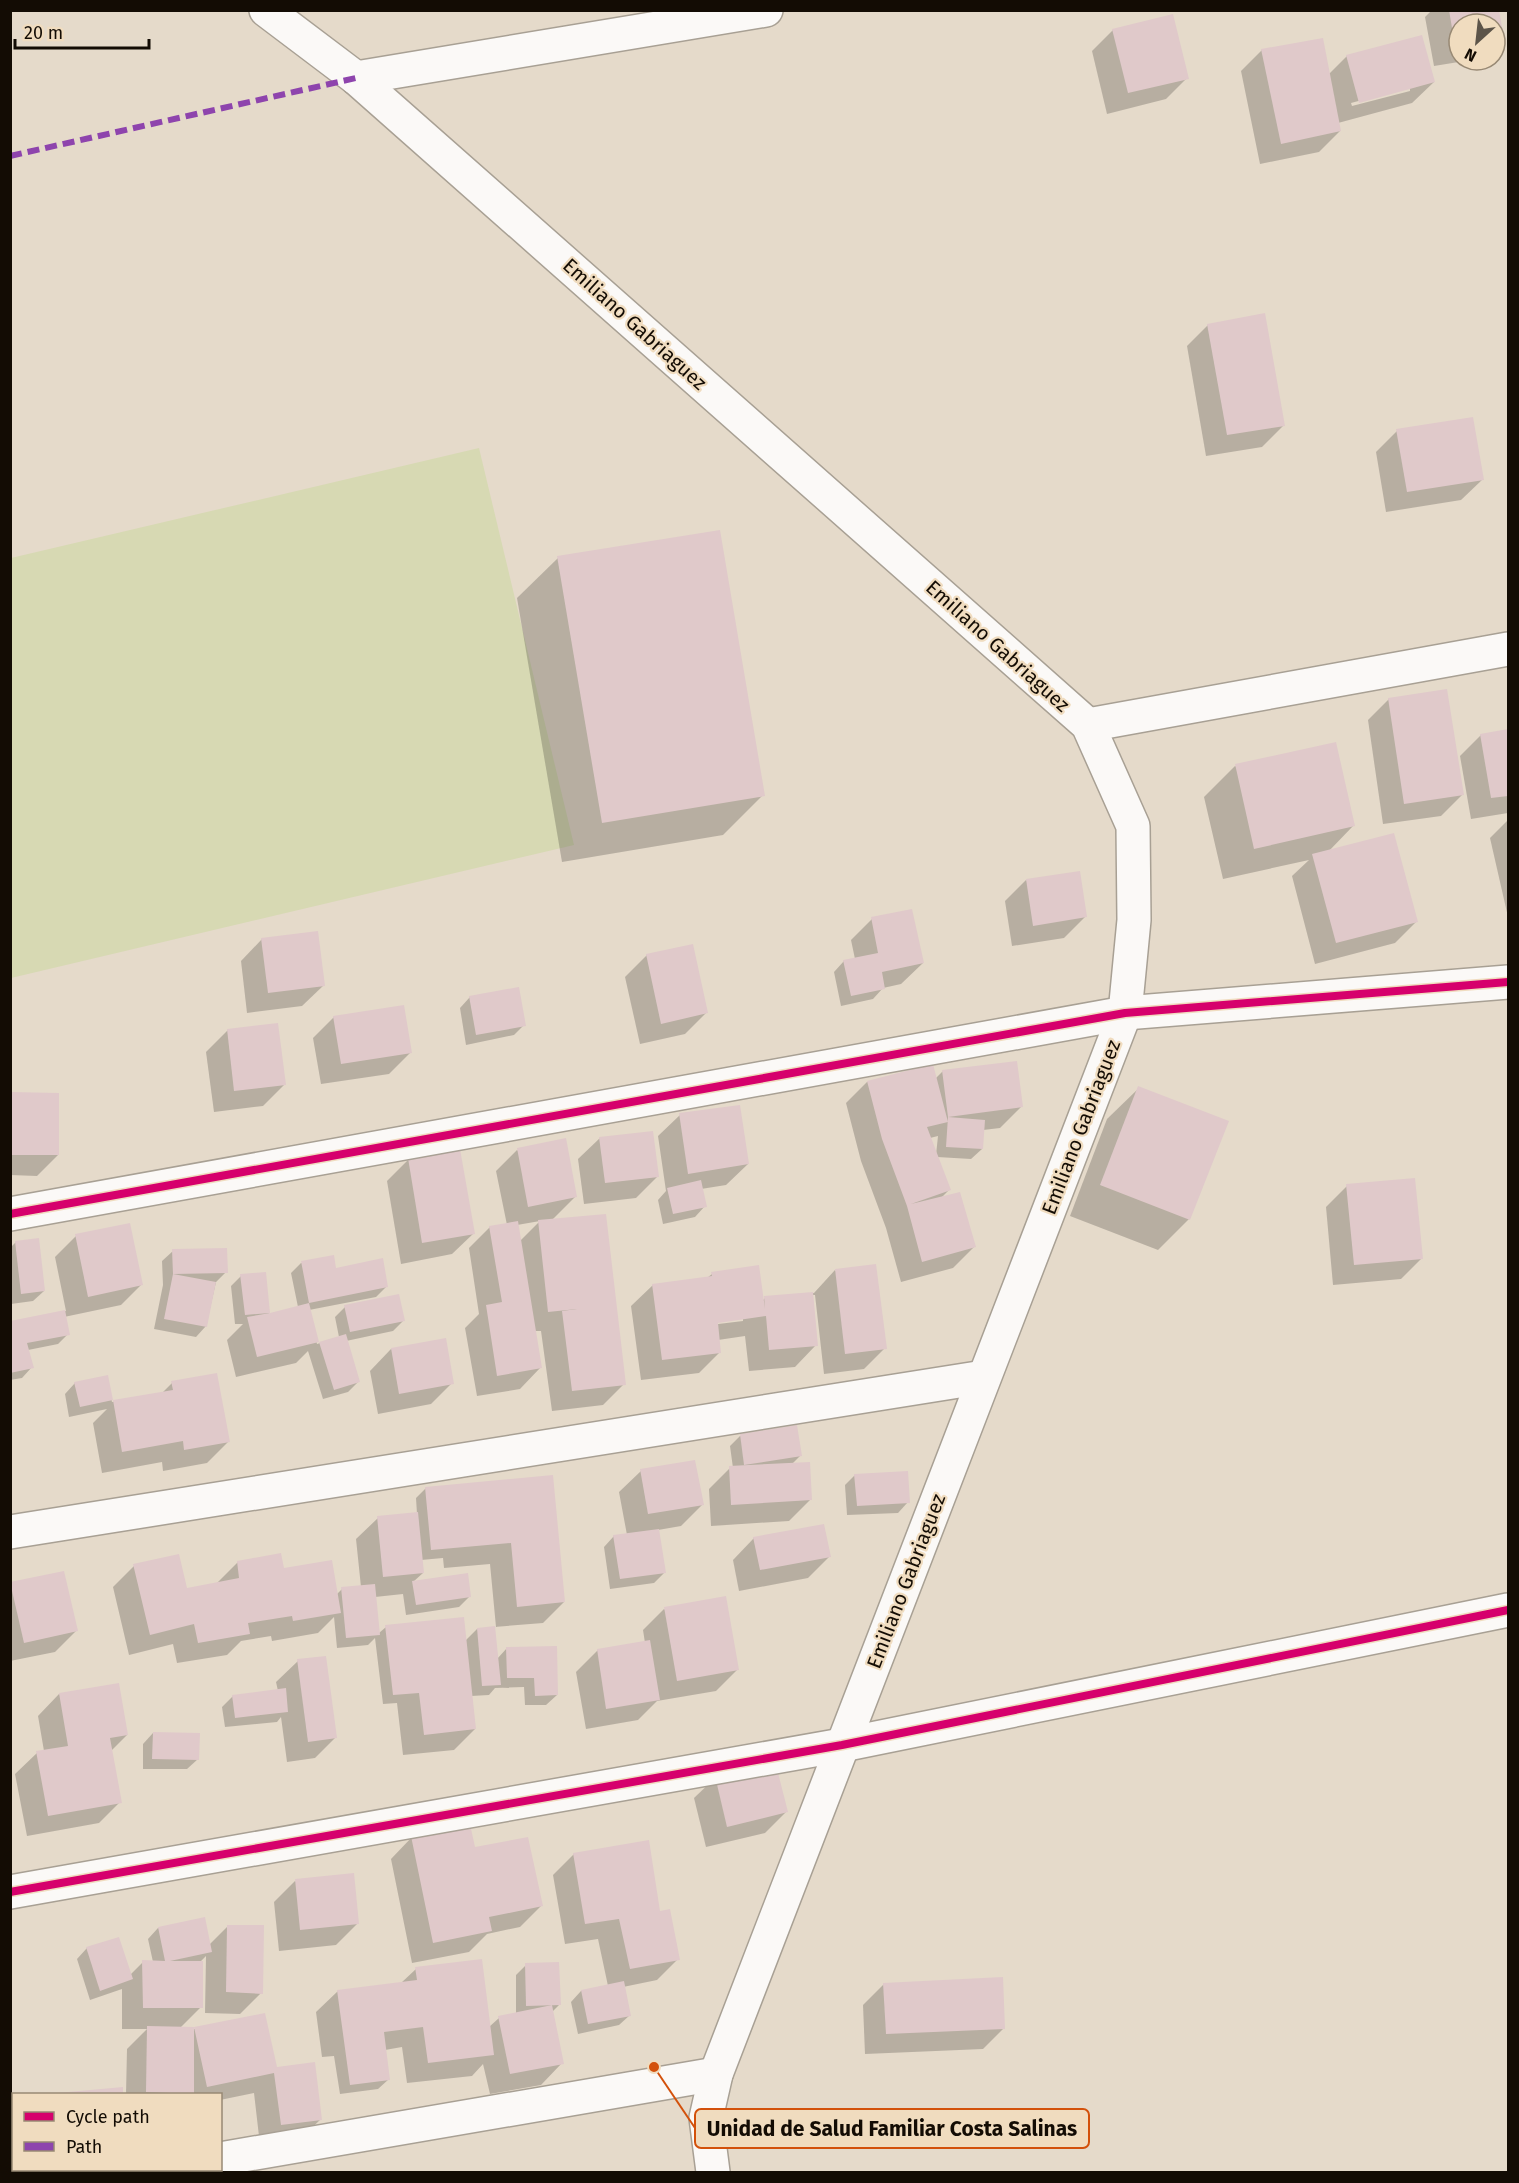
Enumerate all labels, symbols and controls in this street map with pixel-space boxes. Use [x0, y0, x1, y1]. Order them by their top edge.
scale bar [15, 12, 148, 50]
north arrow [1447, 12, 1507, 72]
text: 20 m [24, 22, 63, 44]
text: N [1461, 44, 1479, 66]
street label: Emiliano Gabriaguez [558, 253, 712, 395]
street label: Emiliano Gabriaguez [921, 575, 1075, 717]
street label: Emiliano Gabriaguez [1037, 1036, 1125, 1218]
street label: Emiliano Gabriaguez [862, 1490, 950, 1672]
legend [12, 2093, 222, 2171]
text: Cycle path [66, 2106, 150, 2128]
callout: Unidad de Salud Familiar Costa Salinas [695, 2109, 1089, 2148]
text: Unidad de Salud Familiar Costa Salinas [707, 2116, 1077, 2142]
text: Path [66, 2136, 102, 2158]

